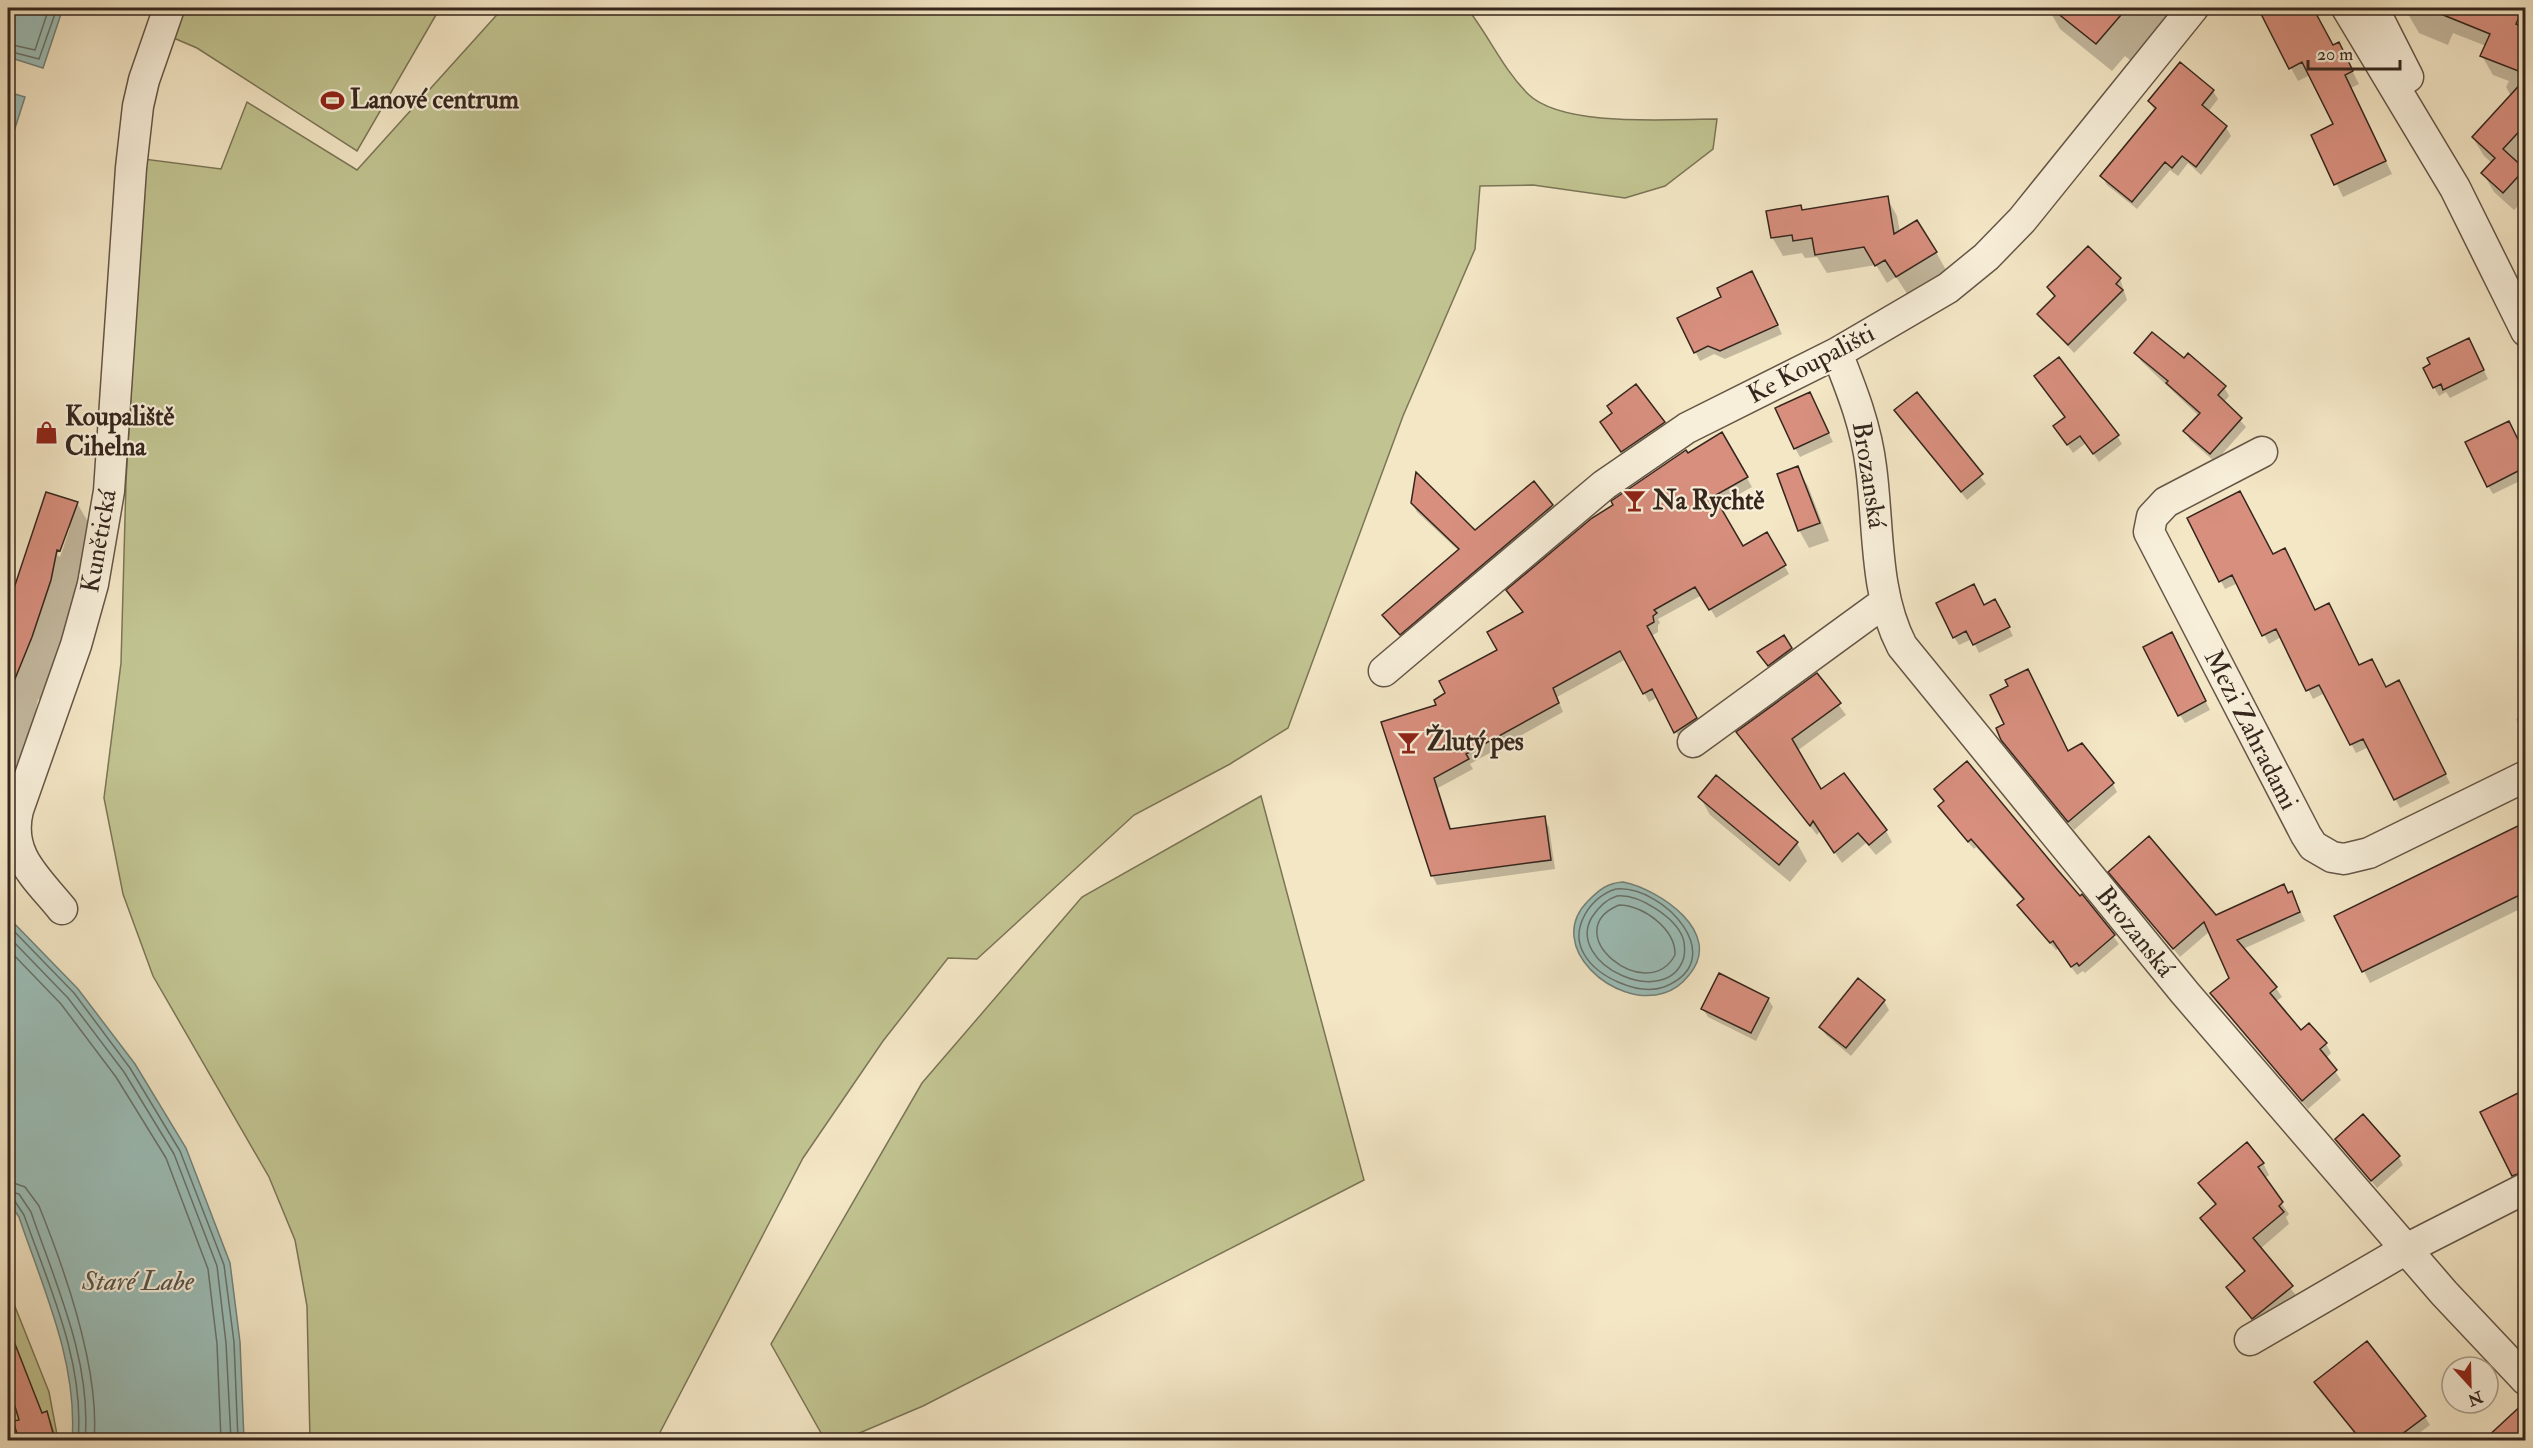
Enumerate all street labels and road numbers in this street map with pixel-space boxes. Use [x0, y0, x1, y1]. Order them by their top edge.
street label: Ke Koupališti [1742, 317, 1881, 412]
street label: Brozanská [1845, 419, 1893, 531]
street label: Kunětická [74, 487, 124, 595]
street label: Mezi Zahradami [2197, 645, 2305, 815]
street label: Brozanská [2089, 880, 2181, 984]

